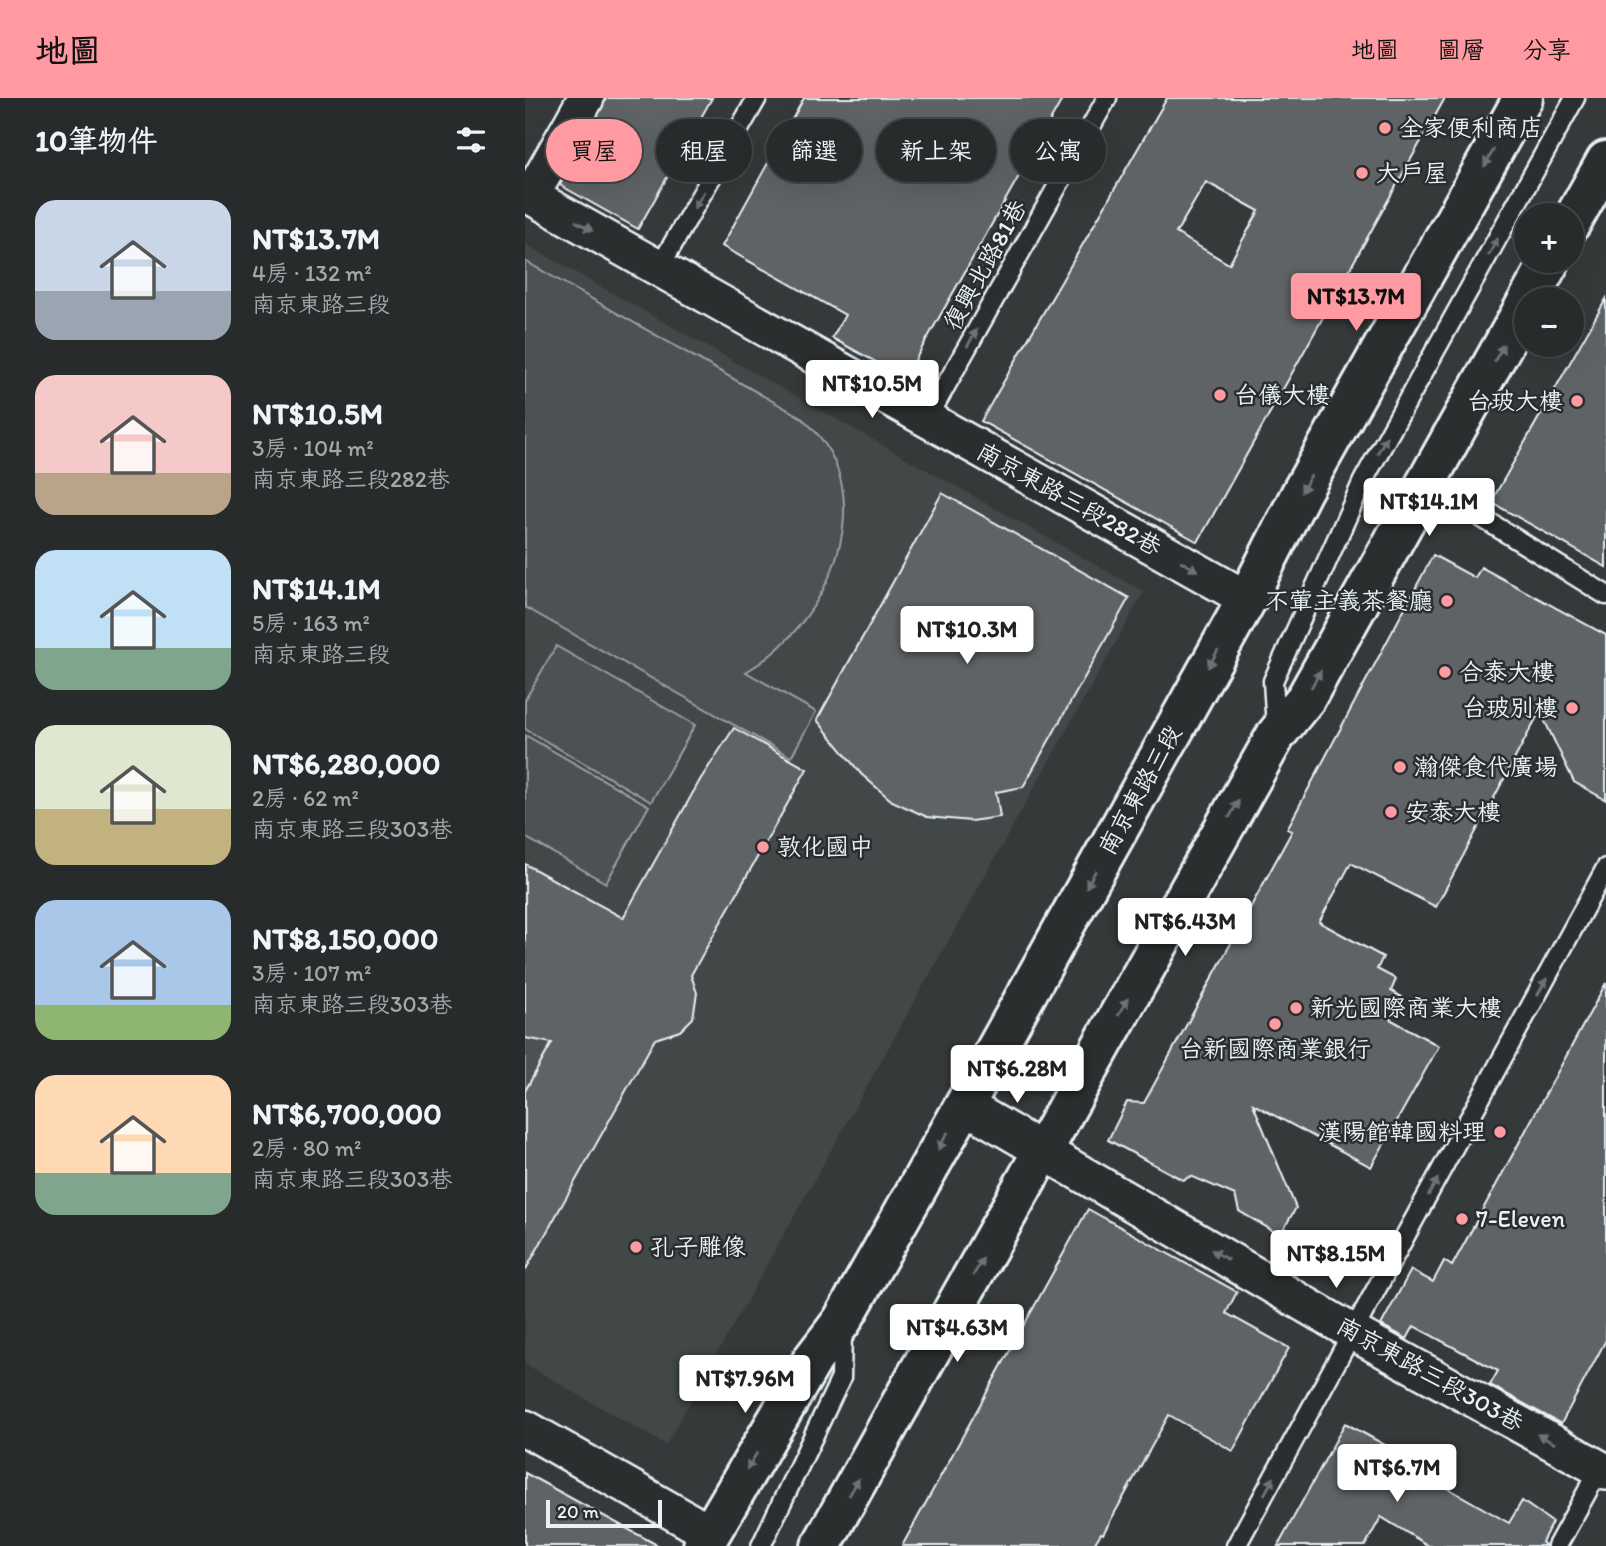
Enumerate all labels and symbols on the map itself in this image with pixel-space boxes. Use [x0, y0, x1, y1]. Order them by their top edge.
place label: 全家便利商店 [1399, 113, 1543, 142]
marker: 全家便利商店 [1377, 120, 1393, 136]
one-way arrow [1483, 148, 1495, 167]
place label: 大戸屋 [1376, 158, 1448, 187]
marker: 大戸屋 [1354, 165, 1370, 181]
one-way arrow [693, 190, 705, 209]
street label: 復興北路81巷 [937, 195, 1032, 335]
one-way arrow [575, 220, 594, 232]
one-way arrow [1487, 237, 1499, 256]
pin: NT$13.7M [1284, 274, 1428, 333]
one-way arrow [966, 329, 978, 348]
one-way arrow [1493, 343, 1505, 362]
pin: NT$10.5M [800, 360, 944, 420]
place label: 台儀大樓 [1234, 380, 1330, 409]
place label: 台玻大樓 [1467, 386, 1563, 415]
marker: 台儀大樓 [1212, 387, 1228, 403]
marker: 台玻大樓 [1569, 393, 1585, 409]
street label: 南京東路三段282巷 [972, 436, 1167, 561]
one-way arrow [1376, 436, 1388, 455]
one-way arrow [1300, 474, 1312, 494]
pin: NT$14.1M [1357, 478, 1501, 538]
one-way arrow [1179, 560, 1198, 572]
place label: 不葷主義茶餐廳 [1265, 586, 1433, 615]
marker: 不葷主義茶餐廳 [1439, 593, 1455, 609]
pin: NT$10.3M [895, 606, 1039, 666]
one-way arrow [1207, 649, 1219, 668]
place label: 合泰大樓 [1459, 657, 1555, 686]
marker: 合泰大樓 [1437, 664, 1453, 680]
one-way arrow [1310, 670, 1322, 689]
place label: 台玻別樓 [1462, 693, 1558, 722]
marker: 台玻別樓 [1564, 700, 1580, 716]
street label: 南京東路三段 [1092, 720, 1187, 860]
place label: 瀚傑食代廣場 [1414, 752, 1558, 781]
marker: 瀚傑食代廣場 [1392, 759, 1408, 775]
place label: 安泰大樓 [1405, 797, 1501, 826]
one-way arrow [1228, 799, 1240, 819]
marker: 安泰大樓 [1383, 804, 1399, 820]
place label: 敦化國中 [777, 832, 873, 861]
marker: 敦化國中 [755, 839, 771, 855]
one-way arrow [1085, 869, 1097, 889]
pin: NT$6.43M [1113, 898, 1257, 958]
one-way arrow [1535, 976, 1547, 996]
place label: 新光國際商業大樓 [1310, 993, 1502, 1022]
one-way arrow [1117, 998, 1129, 1017]
marker: 新光國際商業大樓 [1288, 1000, 1304, 1016]
marker: 台新國際商業銀行 [1267, 1016, 1283, 1032]
place label: 台新國際商業銀行 [1179, 1034, 1371, 1063]
pin: NT$6.28M [945, 1046, 1089, 1105]
place label: 漢陽館韓國料理 [1318, 1117, 1486, 1146]
marker: 漢陽館韓國料理 [1492, 1124, 1508, 1140]
one-way arrow [937, 1132, 949, 1151]
one-way arrow [1427, 1177, 1439, 1196]
place label: 7-Eleven [1476, 1204, 1566, 1233]
marker: 7-Eleven [1454, 1211, 1470, 1227]
pin: NT$8.15M [1264, 1230, 1408, 1290]
place label: 孔子雕像 [650, 1232, 746, 1261]
marker: 孔子雕像 [628, 1239, 644, 1255]
one-way arrow [1210, 1249, 1230, 1261]
one-way arrow [972, 1257, 984, 1277]
pin: NT$4.63M [885, 1304, 1029, 1364]
street label: 南京東路三段303巷 [1332, 1310, 1529, 1437]
pin: NT$7.96M [673, 1356, 817, 1415]
one-way arrow [1537, 1433, 1556, 1445]
pin: NT$6.7M [1332, 1444, 1462, 1504]
one-way arrow [746, 1451, 759, 1470]
one-way arrow [848, 1477, 860, 1496]
one-way arrow [1263, 1477, 1275, 1496]
scale bar [546, 1497, 661, 1529]

